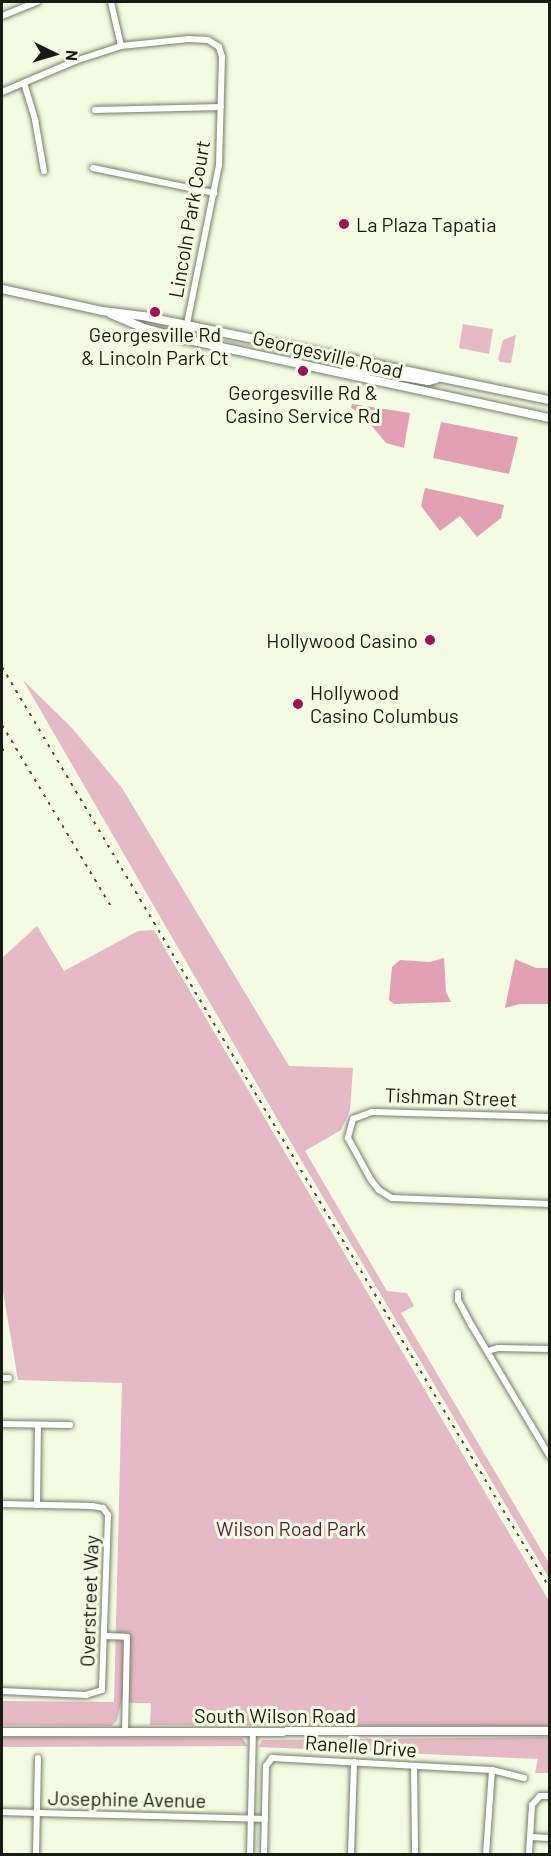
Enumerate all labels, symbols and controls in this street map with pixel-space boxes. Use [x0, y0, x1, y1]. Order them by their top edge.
north arrow [24, 24, 84, 84]
text: N [63, 49, 82, 62]
street label: Lincoln Park Court [163, 138, 215, 300]
place label: La Plaza Tapatia [356, 212, 496, 236]
marker: La Plaza Tapatia [337, 217, 351, 231]
marker: Georgesville Rd & Lincoln Park Ct [148, 305, 162, 319]
place label: Georgesville Rd & Lincoln Park Ct [81, 322, 229, 369]
street label: Georgesville Road [250, 325, 406, 383]
marker: Georgesville Rd & Casino Service Rd [296, 364, 310, 378]
place label: Georgesville Rd & Casino Service Rd [225, 380, 381, 427]
place label: Hollywood Casino [266, 628, 418, 652]
marker: Hollywood Casino [423, 633, 437, 647]
place label: Hollywood Casino Columbus [310, 680, 459, 727]
marker: Hollywood Casino Columbus [291, 697, 305, 711]
street label: Tishman Street [384, 1083, 518, 1111]
park label: Wilson Road Park [216, 1516, 366, 1540]
street label: Overstreet Way [75, 1535, 103, 1667]
street label: South Wilson Road [194, 1703, 356, 1727]
street label: Ranelle Drive [304, 1730, 418, 1762]
street label: Josephine Avenue [48, 1786, 206, 1812]

